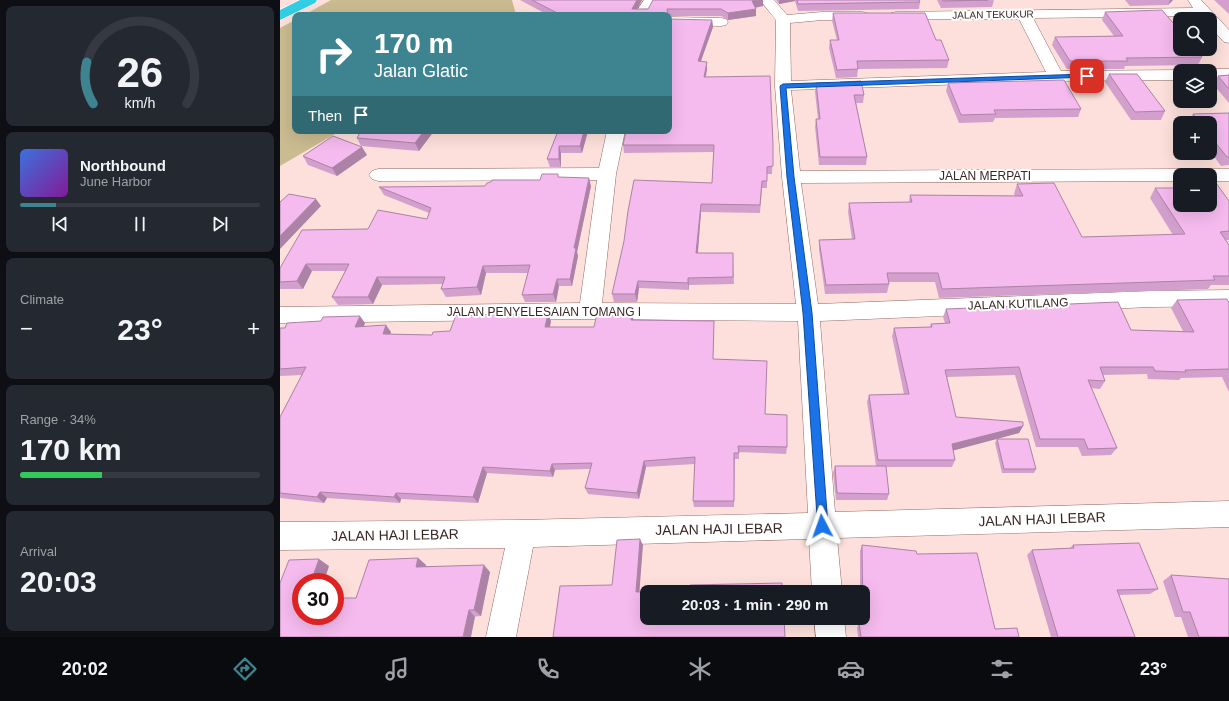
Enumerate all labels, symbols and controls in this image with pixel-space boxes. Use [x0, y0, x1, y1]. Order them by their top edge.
street label: JALAN TEKUKUR [952, 8, 1034, 21]
map controls [1173, 12, 1217, 212]
button: search [1173, 12, 1217, 56]
icon: right [308, 28, 360, 80]
text: 170 m [374, 28, 453, 59]
text: 26 [117, 49, 163, 96]
pin [1070, 59, 1104, 93]
text: Jalan Glatic [374, 61, 468, 81]
button: layers [1173, 64, 1217, 108]
icon: arrive [1076, 65, 1098, 87]
text: km/h [125, 95, 156, 111]
icon: arrive [350, 104, 372, 126]
text: Then [308, 107, 342, 124]
button: + [1173, 116, 1217, 160]
text: Northbound [80, 157, 166, 174]
button: − [1173, 168, 1217, 212]
street label: JALAN MERPATI [939, 169, 1031, 183]
text: June Harbor [80, 174, 152, 189]
icon: previous [49, 213, 71, 235]
icon: pause [129, 213, 151, 235]
icon: next [209, 213, 231, 235]
text: Climate [20, 292, 64, 307]
street label: JALAN KUTILANG [967, 295, 1069, 313]
street label: JALAN PENYELESAIAN TOMANG I [447, 305, 641, 319]
text: 23° [117, 313, 163, 346]
text: − [20, 316, 33, 341]
text: + [247, 316, 260, 341]
text: Range · 34% [20, 412, 96, 427]
text: 170 km [20, 433, 122, 466]
position arrow [801, 505, 843, 547]
street label: JALAN HAJI LEBAR [978, 509, 1106, 529]
street label: JALAN HAJI LEBAR [655, 520, 783, 538]
street label: JALAN HAJI LEBAR [331, 526, 459, 544]
text: Arrival [20, 544, 57, 559]
text: 20:03 [20, 565, 97, 598]
speed limit sign: 30 [292, 573, 344, 625]
text: 20:03 · 1 min · 290 m [682, 596, 828, 613]
icon: directions [231, 655, 259, 683]
icon: music [383, 655, 411, 683]
icon: phone [534, 655, 562, 683]
icon: climate [686, 655, 714, 683]
icon: car [837, 655, 865, 683]
icon: filters [988, 655, 1016, 683]
text: 20:02 [62, 659, 108, 679]
text: 23° [1140, 659, 1167, 679]

